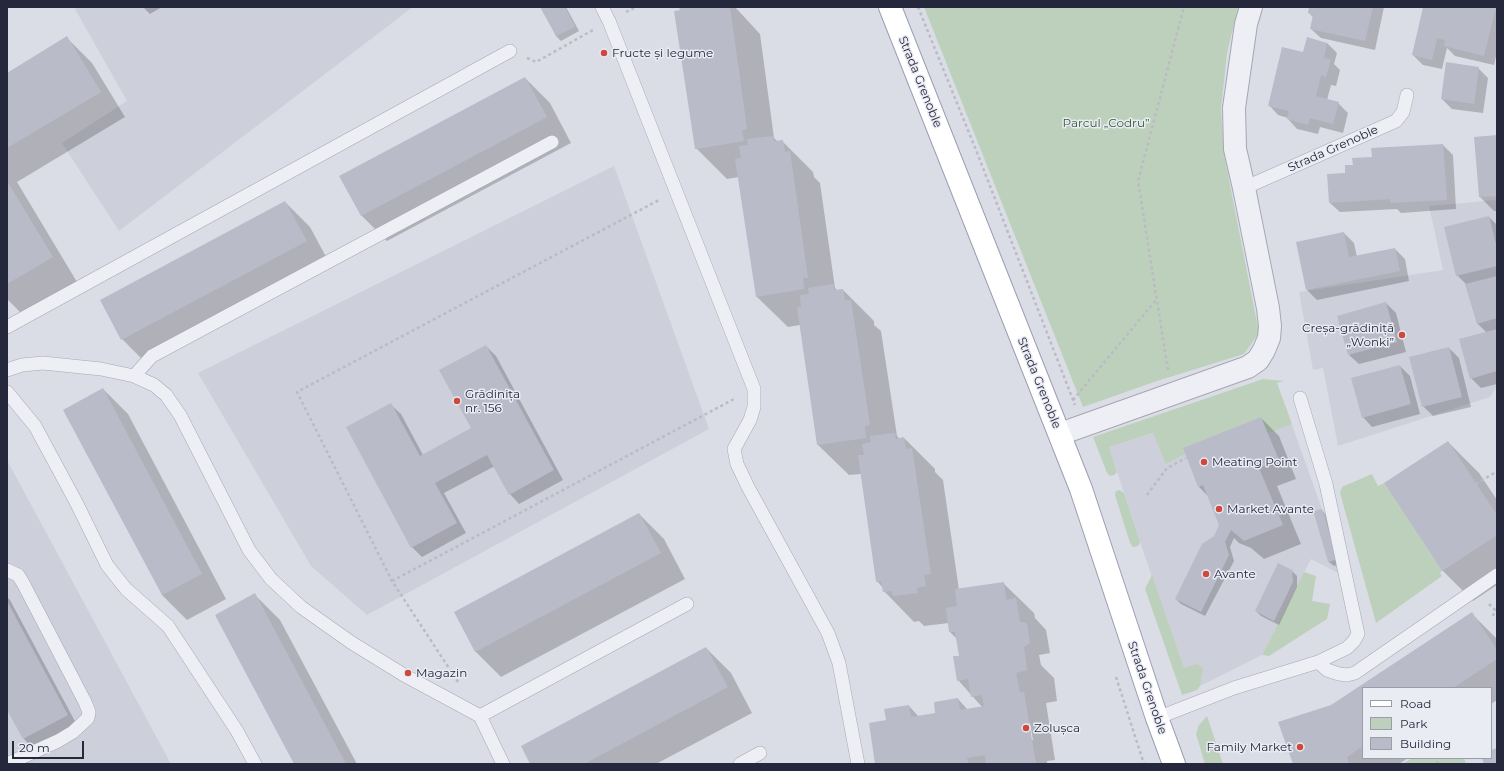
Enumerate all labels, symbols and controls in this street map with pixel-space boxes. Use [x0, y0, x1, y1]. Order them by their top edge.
street label: Strada Grenoble [895, 34, 945, 130]
place label: Fructe și legume [612, 46, 713, 60]
marker: Fructe și legume [599, 48, 609, 58]
park label: Parcul „Codru” [1062, 116, 1150, 130]
street label: Strada Grenoble [1286, 123, 1380, 175]
place label: Creșa-grădiniță „Wonki” [1302, 321, 1394, 349]
marker: Creșa-grădiniță „Wonki” [1397, 330, 1407, 340]
street label: Strada Grenoble [1014, 335, 1064, 431]
place label: Grădinița nr. 156 [465, 387, 520, 415]
marker: Grădinița nr. 156 [452, 396, 462, 406]
place label: Meating Point [1212, 455, 1297, 469]
marker: Meating Point [1199, 457, 1209, 467]
place label: Market Avante [1227, 502, 1314, 516]
marker: Market Avante [1214, 504, 1224, 514]
place label: Avante [1214, 567, 1256, 581]
marker: Avante [1201, 569, 1211, 579]
street label: Strada Grenoble [1124, 640, 1170, 736]
place label: Magazin [416, 666, 467, 680]
marker: Magazin [403, 668, 413, 678]
legend [1362, 687, 1492, 759]
text: Road [1400, 696, 1431, 711]
text: Park [1400, 716, 1427, 731]
place label: Zolușca [1034, 721, 1080, 735]
marker: Zolușca [1021, 723, 1031, 733]
scale bar [14, 733, 86, 759]
text: Building [1400, 736, 1451, 751]
text: 20 m [19, 740, 50, 755]
place label: Family Market [1206, 740, 1292, 754]
marker: Family Market [1295, 742, 1305, 752]

